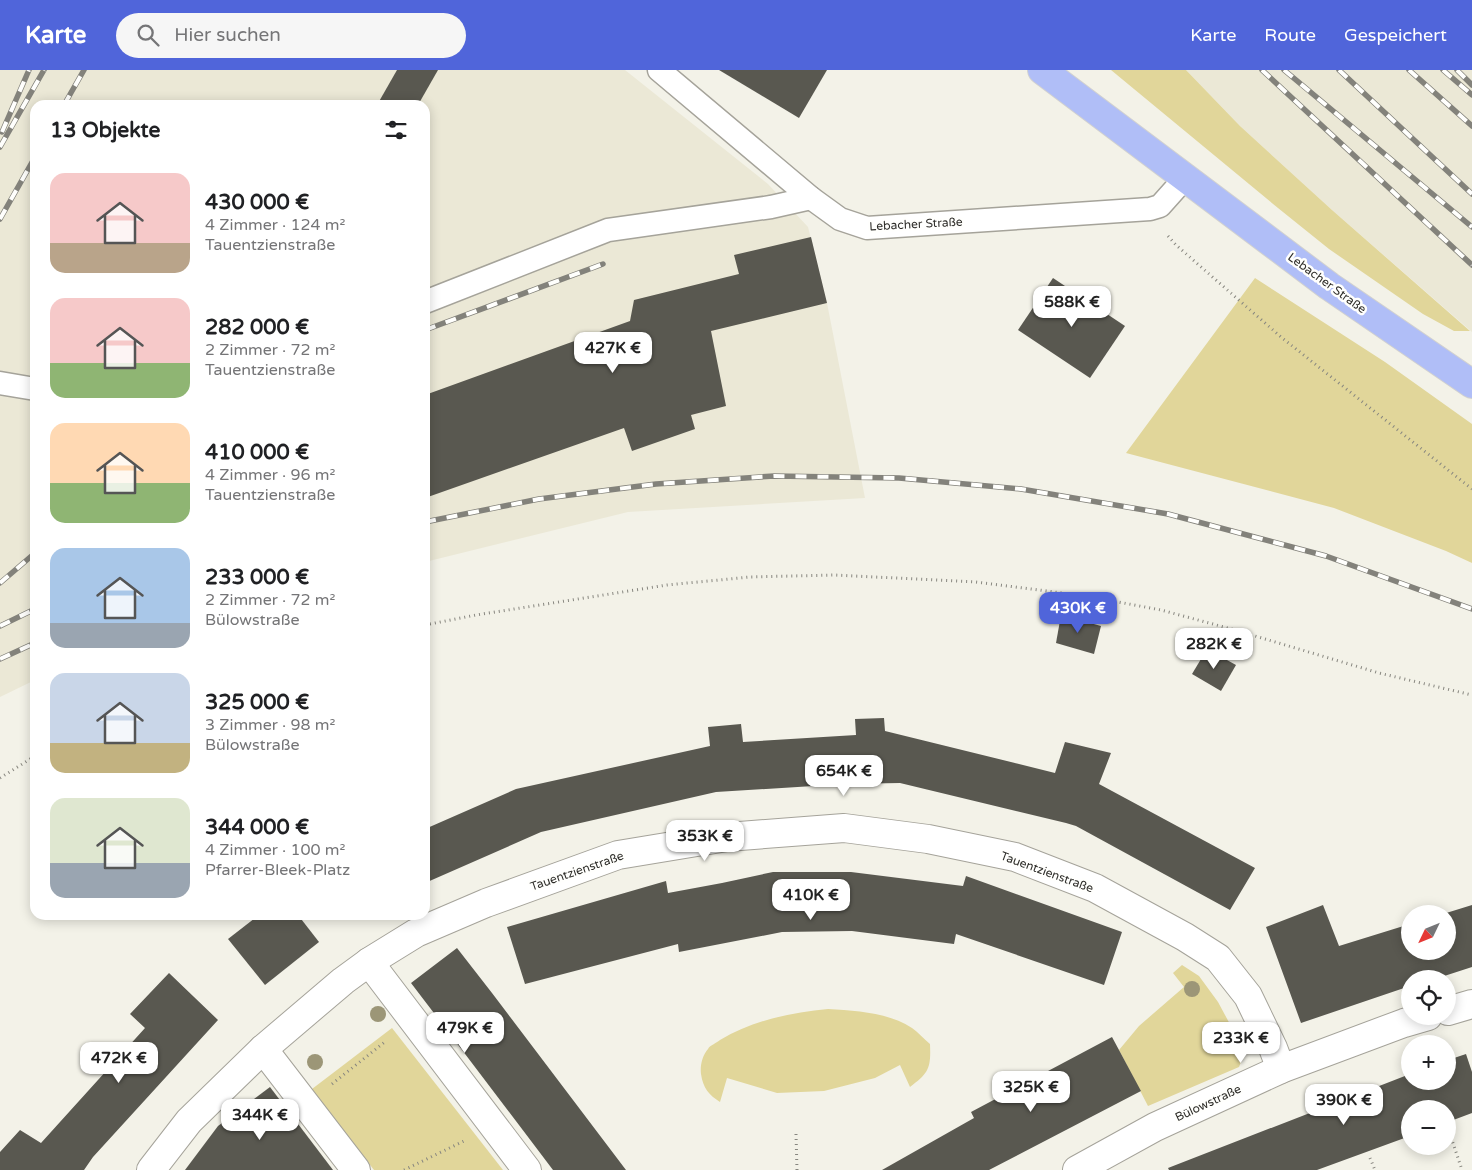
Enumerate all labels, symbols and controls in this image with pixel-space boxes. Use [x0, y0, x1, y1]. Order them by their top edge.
search box [116, 13, 466, 58]
text: Karte [25, 21, 86, 50]
icon: search [134, 21, 162, 49]
text: Hier suchen [174, 24, 281, 46]
text: Karte [1190, 24, 1236, 46]
text: Route [1264, 24, 1316, 46]
text: Gespeichert [1344, 24, 1447, 46]
icon: filters [382, 116, 410, 144]
text: 13 Objekte [50, 118, 160, 143]
text: 430 000 € [205, 190, 309, 215]
icon: home [90, 193, 150, 253]
text: 4 Zimmer · 124 m² [205, 215, 345, 235]
street label: Lebacher Straße [869, 215, 963, 233]
text: Tauentzienstraße [205, 235, 335, 255]
street label: Lebacher Straße [1285, 250, 1369, 316]
pin: 588K € [1031, 286, 1113, 328]
text: 588K € [1044, 292, 1100, 312]
text: 282 000 € [205, 315, 309, 340]
icon: home [90, 318, 150, 378]
pin: 427K € [572, 332, 654, 374]
text: 427K € [585, 338, 641, 358]
text: 2 Zimmer · 72 m² [205, 340, 335, 360]
text: Tauentzienstraße [205, 360, 335, 380]
text: 410 000 € [205, 440, 309, 465]
icon: home [90, 443, 150, 503]
text: 4 Zimmer · 96 m² [205, 465, 335, 485]
text: Tauentzienstraße [205, 485, 335, 505]
text: 233 000 € [205, 565, 309, 590]
icon: home [90, 568, 150, 628]
text: 2 Zimmer · 72 m² [205, 590, 335, 610]
pin: 430K € [1037, 592, 1119, 634]
text: 430K € [1050, 598, 1106, 618]
text: Bülowstraße [205, 610, 300, 630]
pin: 282K € [1173, 628, 1255, 670]
text: 282K € [1186, 634, 1242, 654]
text: 325 000 € [205, 690, 309, 715]
icon: home [90, 693, 150, 753]
text: 3 Zimmer · 98 m² [205, 715, 335, 735]
text: Bülowstraße [205, 735, 300, 755]
pin: 654K € [803, 754, 885, 797]
text: 654K € [816, 761, 872, 781]
text: 344 000 € [205, 815, 309, 840]
icon: home [90, 818, 150, 878]
pin: 353K € [664, 820, 746, 862]
text: 353K € [677, 826, 733, 846]
text: 4 Zimmer · 100 m² [205, 840, 345, 860]
street label: Tauentzienstraße [529, 848, 626, 894]
street label: Tauentzienstraße [999, 849, 1095, 895]
text: Pfarrer-Bleek-Platz [205, 860, 350, 880]
pin: 410K € [770, 878, 852, 921]
text: 410K € [783, 885, 839, 905]
north arrow [1401, 905, 1456, 960]
map controls [1401, 905, 1456, 1155]
button: locate [1401, 970, 1456, 1025]
pin: 479K € [424, 1012, 506, 1054]
text: 479K € [437, 1018, 493, 1038]
pin: 233K € [1200, 1022, 1282, 1064]
text: 233K € [1213, 1028, 1269, 1048]
button: + [1401, 1035, 1456, 1090]
pin: 472K € [78, 1042, 160, 1084]
text: 472K € [91, 1048, 147, 1068]
pin: 325K € [990, 1070, 1072, 1113]
text: 325K € [1003, 1077, 1059, 1097]
street label: Bülowstraße [1173, 1082, 1243, 1124]
pin: 390K € [1303, 1084, 1385, 1126]
text: 390K € [1316, 1090, 1372, 1110]
pin: 344K € [219, 1098, 301, 1141]
button: − [1401, 1100, 1456, 1155]
text: 344K € [232, 1105, 288, 1125]

